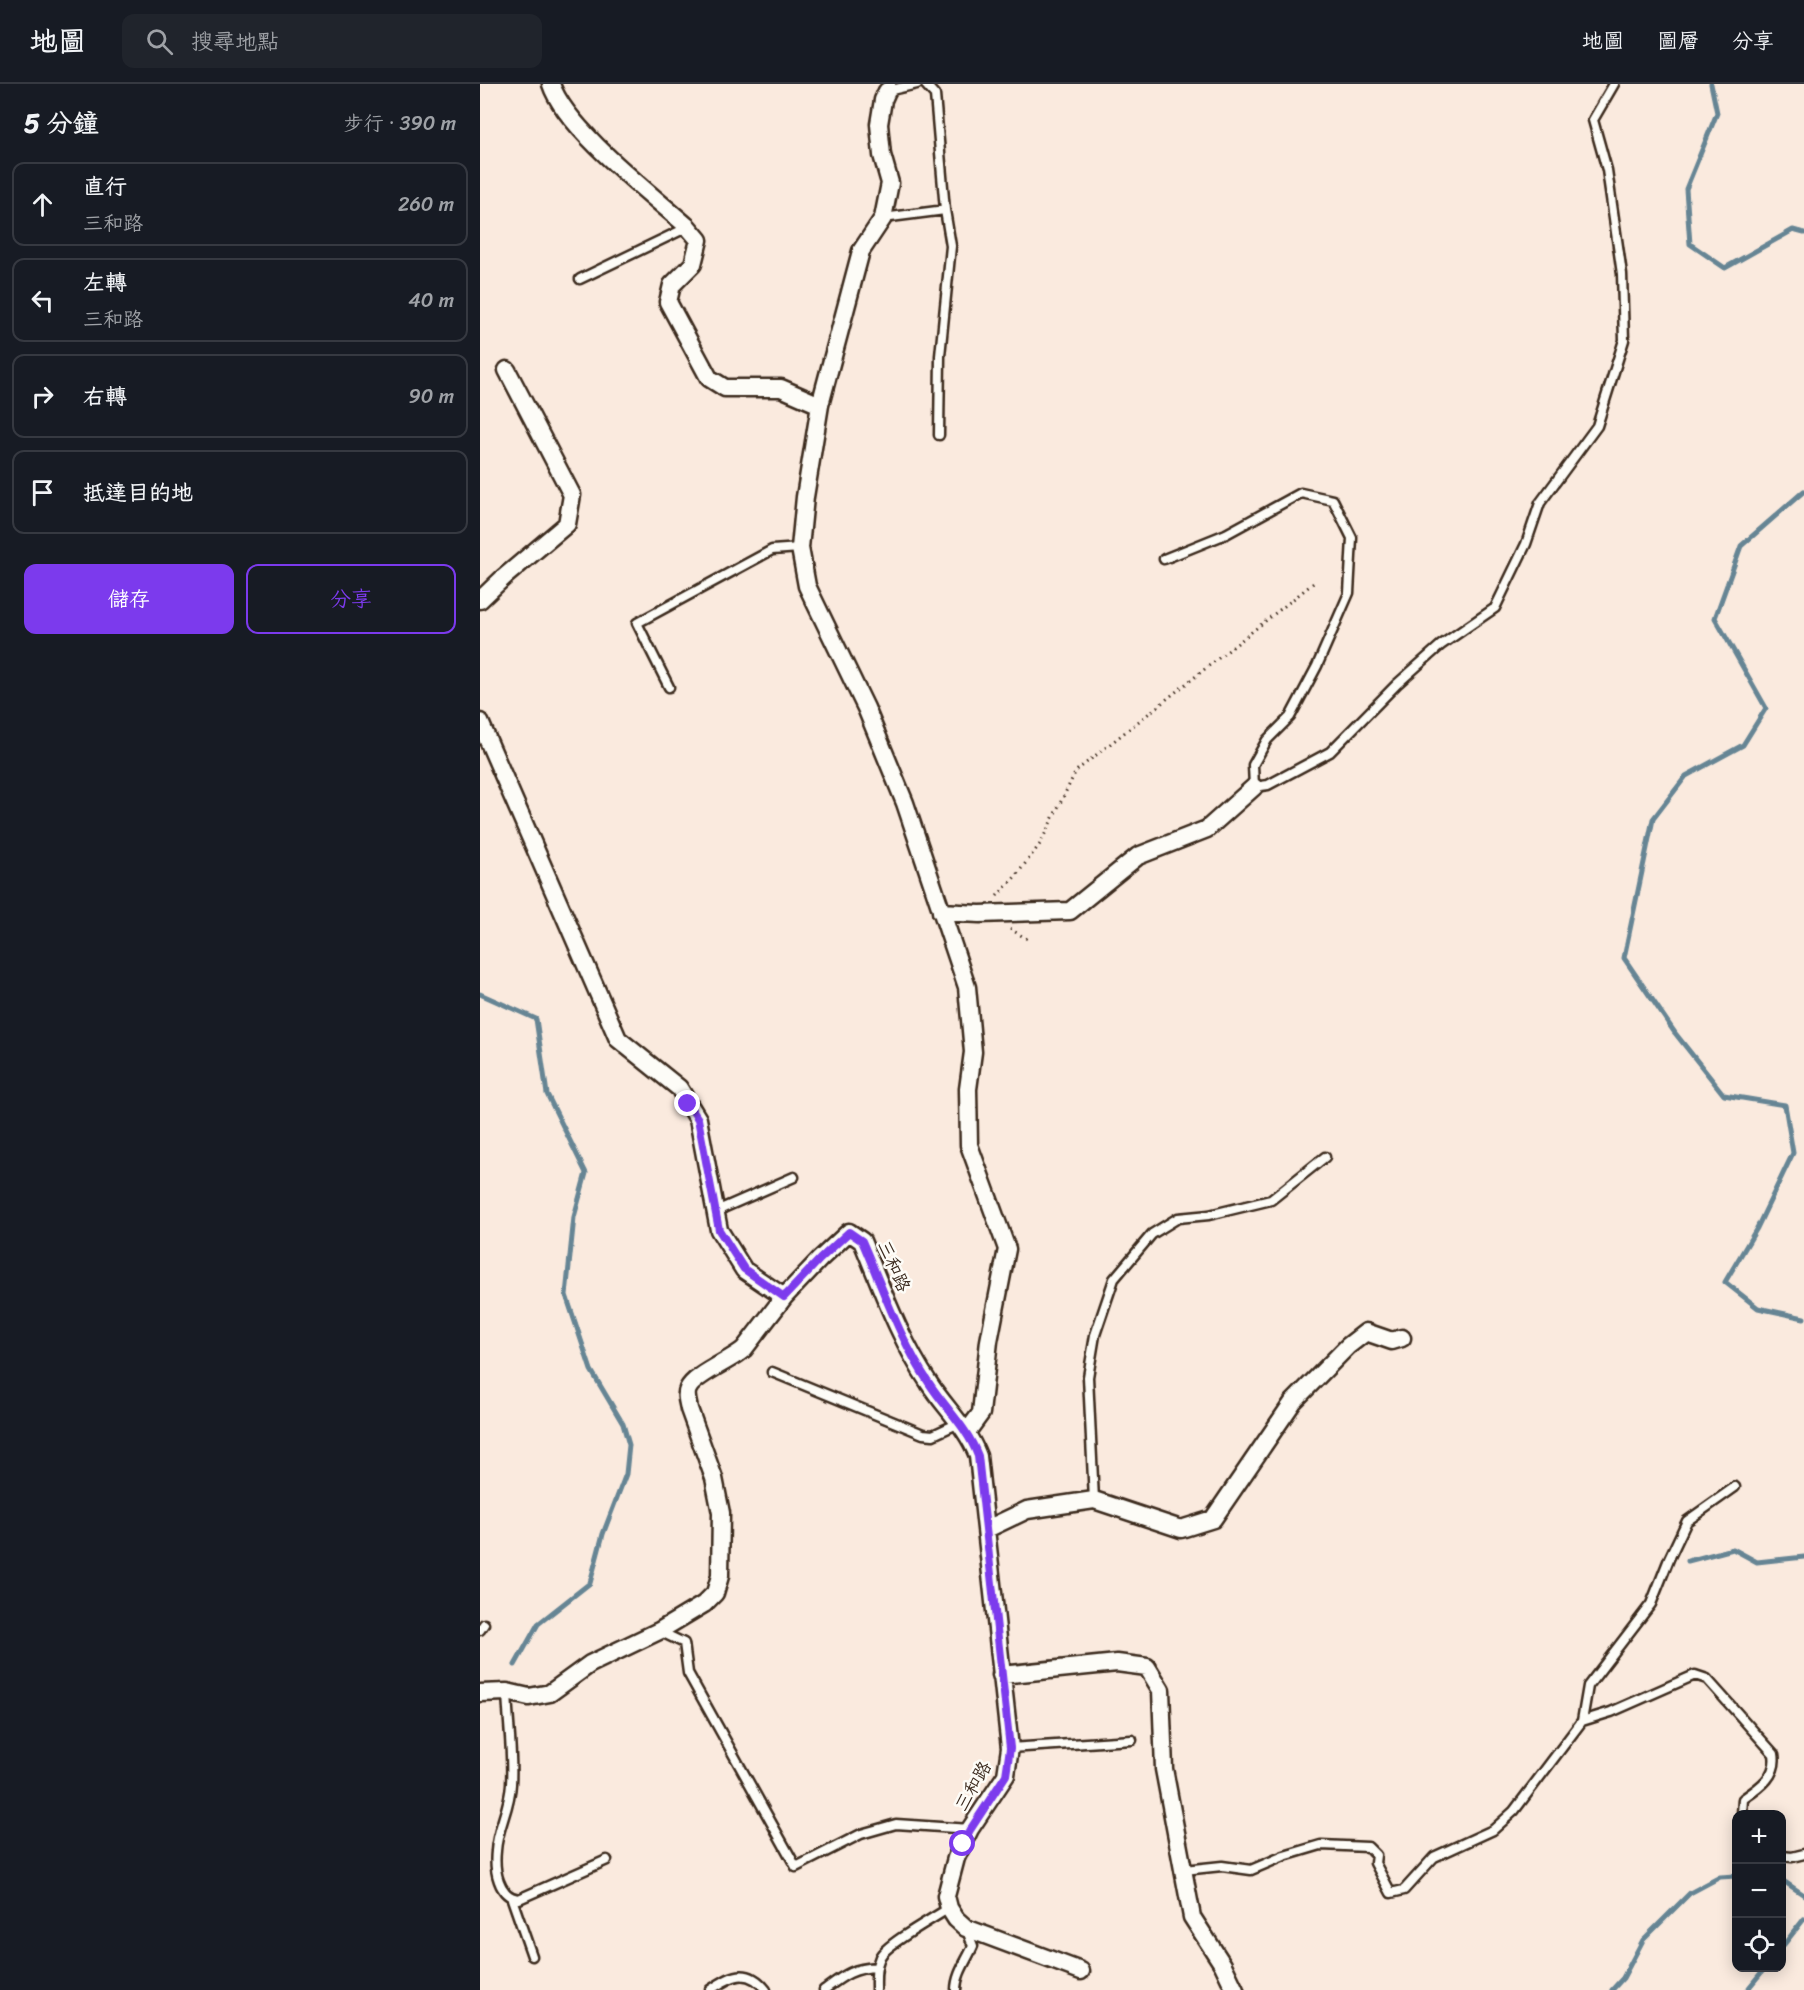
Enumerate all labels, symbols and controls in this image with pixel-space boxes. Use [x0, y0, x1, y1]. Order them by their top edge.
search box [122, 14, 542, 68]
text: 地圖 [30, 17, 86, 66]
text: 搜尋地點 [191, 22, 279, 61]
text: 地圖 [1582, 22, 1624, 60]
text: 圖層 [1657, 22, 1699, 60]
text: 分享 [1732, 22, 1774, 60]
icon: search [143, 25, 176, 58]
text: 5 分鐘 [24, 100, 99, 146]
text: 步行 · 390 m [344, 106, 456, 141]
text: 直行 [83, 167, 127, 206]
text: 260 m [398, 187, 454, 222]
icon: ahead [26, 188, 59, 221]
text: 三和路 [83, 206, 143, 241]
text: 左轉 [83, 263, 127, 302]
text: 40 m [408, 283, 454, 318]
icon: left [26, 284, 59, 317]
text: 三和路 [83, 302, 143, 337]
text: 右轉 [83, 377, 127, 416]
text: 90 m [409, 379, 454, 414]
icon: right [26, 380, 59, 413]
text: 抵達目的地 [83, 473, 193, 512]
icon: arrive [26, 476, 59, 509]
button: 儲存 [24, 564, 234, 634]
button: 分享 [246, 564, 456, 634]
route end [674, 1090, 700, 1116]
street label: 三和路 [868, 1235, 920, 1297]
street label: 三和路 [946, 1755, 1000, 1817]
map controls [1732, 1810, 1786, 1972]
button: + [1732, 1810, 1786, 1864]
route start [949, 1830, 975, 1856]
button: − [1732, 1864, 1786, 1918]
button: locate [1732, 1918, 1786, 1972]

